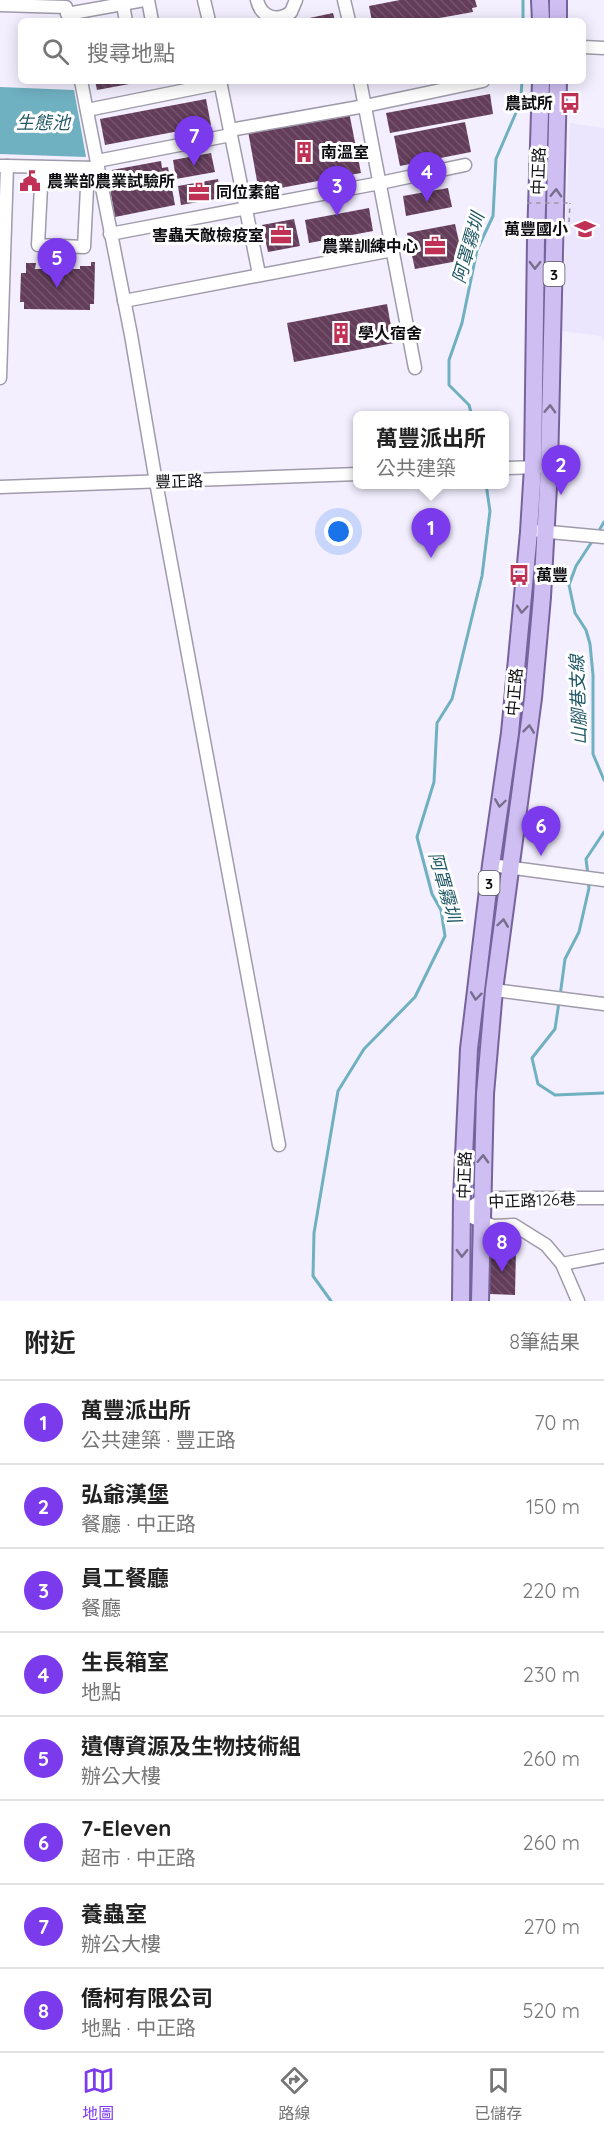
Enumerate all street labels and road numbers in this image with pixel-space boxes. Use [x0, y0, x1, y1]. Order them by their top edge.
street label: 中正路 [527, 147, 549, 195]
road number: 3 [544, 262, 564, 286]
street label: 豐正路 [155, 470, 203, 492]
street label: 中正路 [502, 667, 526, 717]
road number: 3 [478, 871, 500, 895]
street label: 中正路 [453, 1151, 475, 1199]
street label: 中正路126巷 [488, 1188, 576, 1212]

